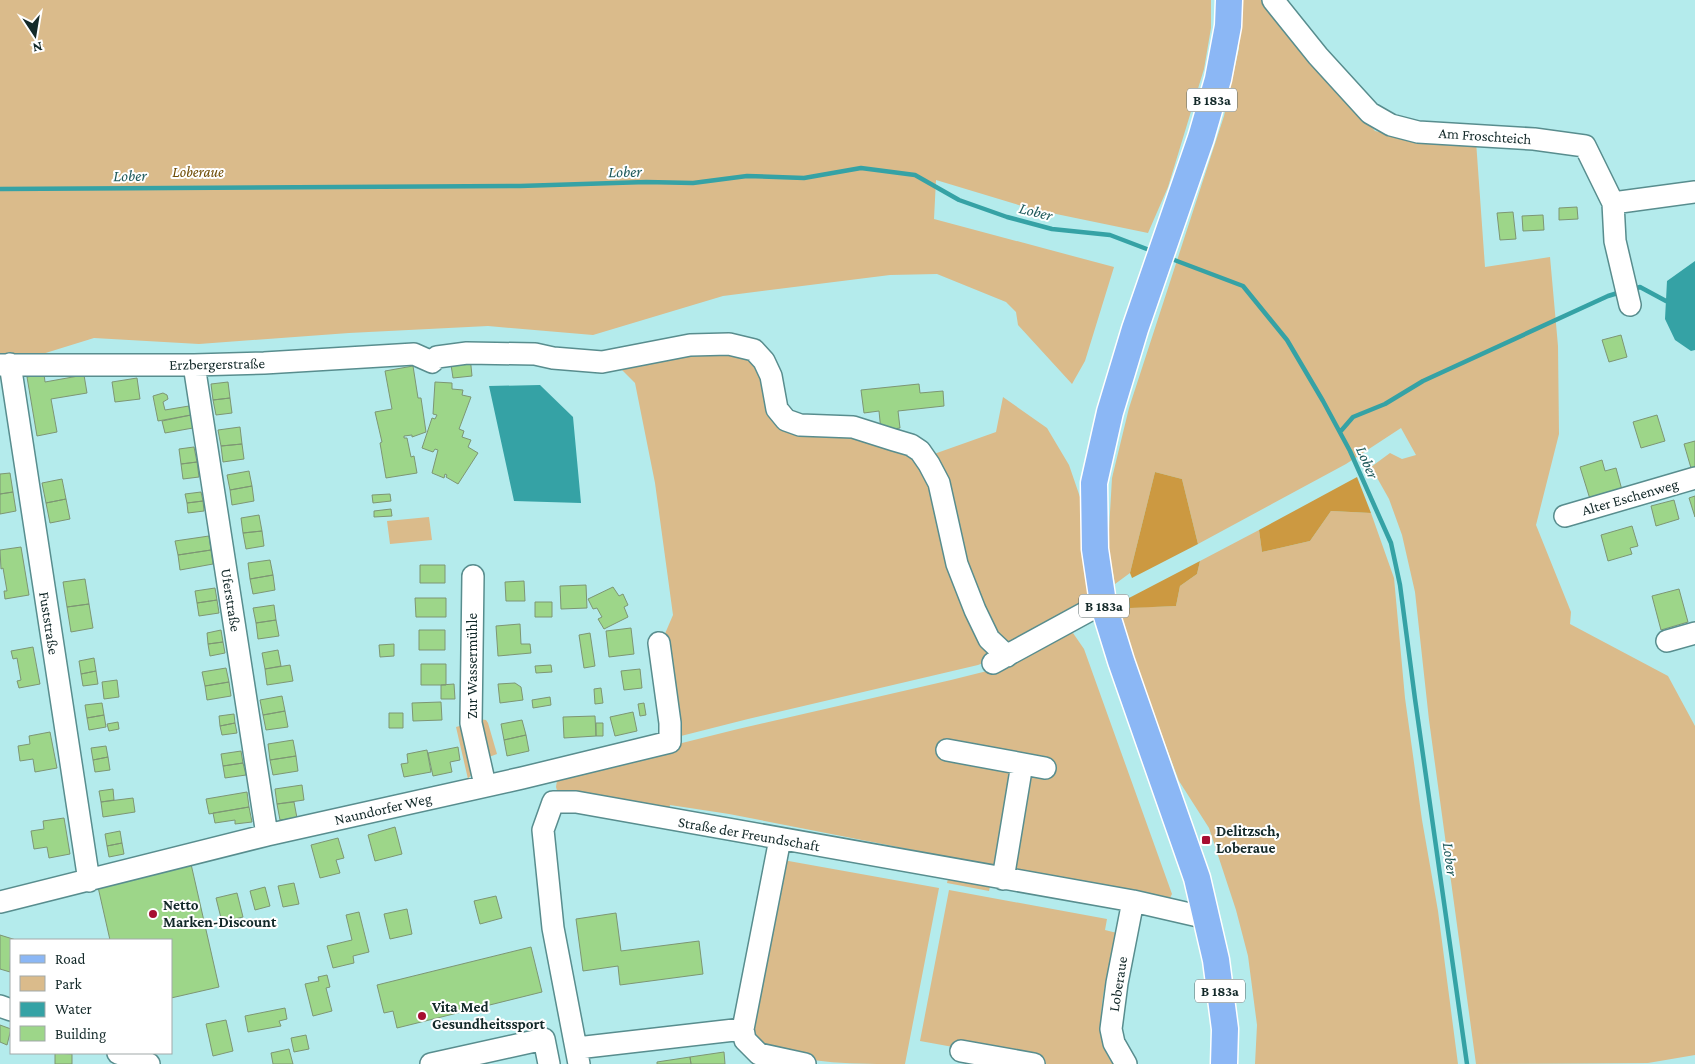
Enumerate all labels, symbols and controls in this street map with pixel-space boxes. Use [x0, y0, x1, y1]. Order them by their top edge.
north arrow [10, 10, 60, 60]
text: N [31, 39, 44, 57]
road number: B 183a [1187, 88, 1237, 112]
street label: Am Froschteich [1438, 125, 1532, 147]
water label: Lober [608, 163, 642, 180]
park label: Loberaue [172, 164, 224, 180]
water label: Lober [113, 167, 147, 184]
water label: Lober [1018, 199, 1055, 224]
street label: Erzbergerstraße [169, 355, 266, 374]
water label: Lober [1353, 443, 1382, 481]
street label: Alter Eschenweg [1580, 476, 1680, 519]
street label: Uferstraße [218, 567, 244, 633]
street label: Fuststraße [36, 590, 62, 656]
road number: B 183a [1079, 594, 1129, 618]
street label: Zur Wassermühle [464, 613, 480, 719]
street label: Naundorfer Weg [333, 790, 433, 829]
street label: Straße der Freundschaft [677, 814, 822, 855]
place label: Delitzsch, Loberaue [1216, 823, 1280, 856]
marker: Delitzsch, Loberaue [1200, 834, 1212, 846]
water label: Lober [1440, 841, 1461, 877]
place label: Netto Marken-Discount [163, 897, 277, 930]
marker: Netto Marken-Discount [147, 908, 159, 920]
legend [10, 939, 172, 1054]
text: Road [55, 951, 86, 967]
street label: Loberaue [1106, 955, 1130, 1013]
text: Park [55, 976, 82, 992]
road number: B 183a [1195, 979, 1245, 1002]
place label: Vita Med Gesundheitssport [431, 999, 546, 1032]
text: Water [55, 1001, 92, 1017]
marker: Vita Med Gesundheitssport [416, 1010, 428, 1022]
text: Building [55, 1026, 106, 1043]

